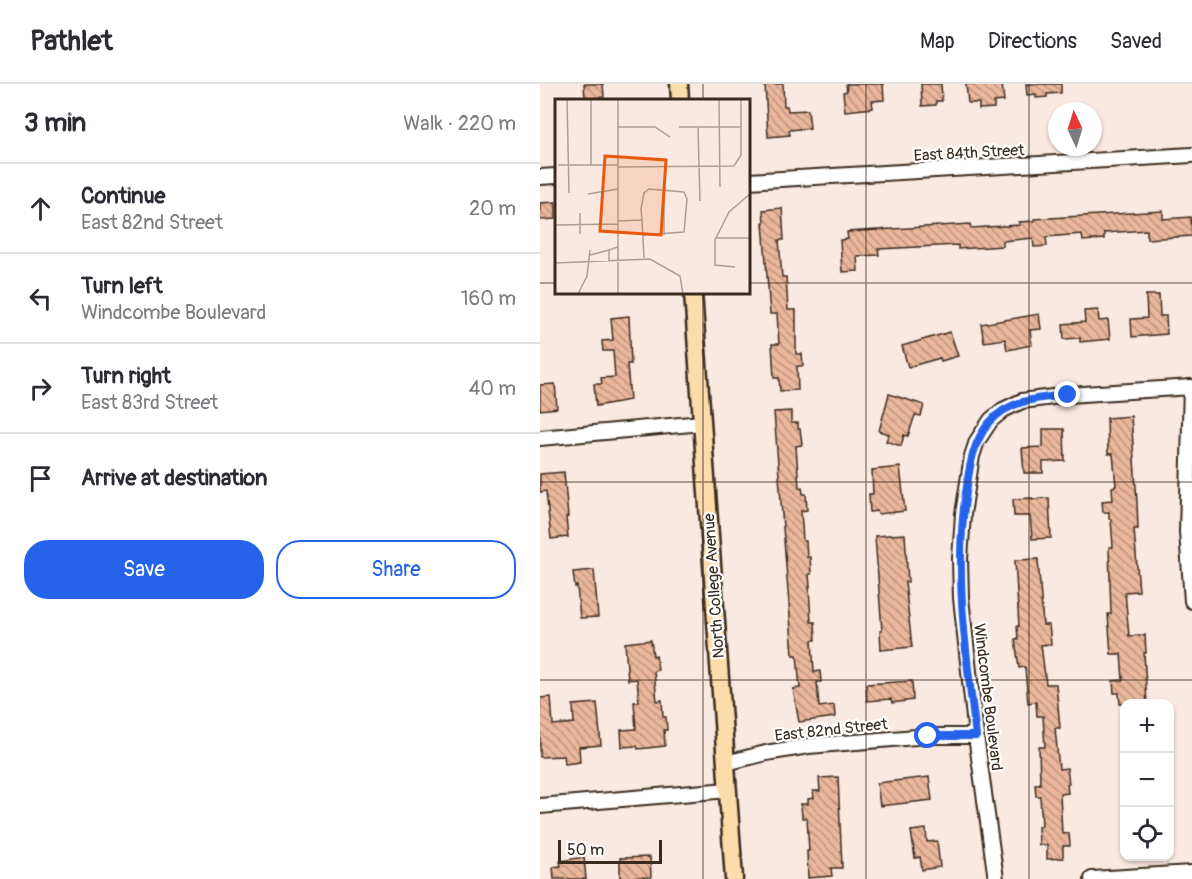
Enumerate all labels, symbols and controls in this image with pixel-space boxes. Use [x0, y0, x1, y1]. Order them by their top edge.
text: Pathlet [30, 24, 113, 59]
text: Map [920, 28, 955, 55]
text: Directions [988, 28, 1077, 55]
text: Saved [1110, 28, 1162, 55]
inset map [555, 99, 750, 294]
north arrow [1048, 102, 1102, 156]
text: 3 min [24, 107, 86, 139]
text: Walk · 220 m [403, 111, 516, 136]
street label: East 84th Street [913, 140, 1026, 166]
text: Continue [81, 182, 165, 210]
icon: ahead [24, 192, 57, 225]
text: 20 m [469, 196, 516, 221]
text: East 82nd Street [81, 210, 223, 235]
text: Turn left [81, 272, 163, 300]
icon: left [24, 282, 57, 315]
text: 160 m [461, 286, 516, 311]
text: Windcombe Boulevard [81, 300, 266, 325]
text: Turn right [81, 362, 171, 390]
icon: right [24, 372, 57, 405]
text: 40 m [469, 376, 516, 401]
route end [1054, 381, 1080, 407]
text: East 83rd Street [81, 390, 218, 415]
icon: arrive [24, 462, 57, 495]
text: Arrive at destination [81, 464, 267, 492]
street label: North College Avenue [699, 513, 729, 659]
button: Save [24, 540, 264, 599]
button: Share [276, 540, 516, 599]
street label: Windcombe Boulevard [969, 622, 1007, 772]
map controls [1120, 699, 1174, 861]
button: + [1120, 699, 1174, 753]
street label: East 82nd Street [774, 714, 889, 746]
route start [914, 722, 940, 748]
button: − [1120, 753, 1174, 807]
button: locate [1120, 807, 1174, 861]
scale bar [558, 837, 662, 864]
text: 50 m [567, 840, 604, 860]

